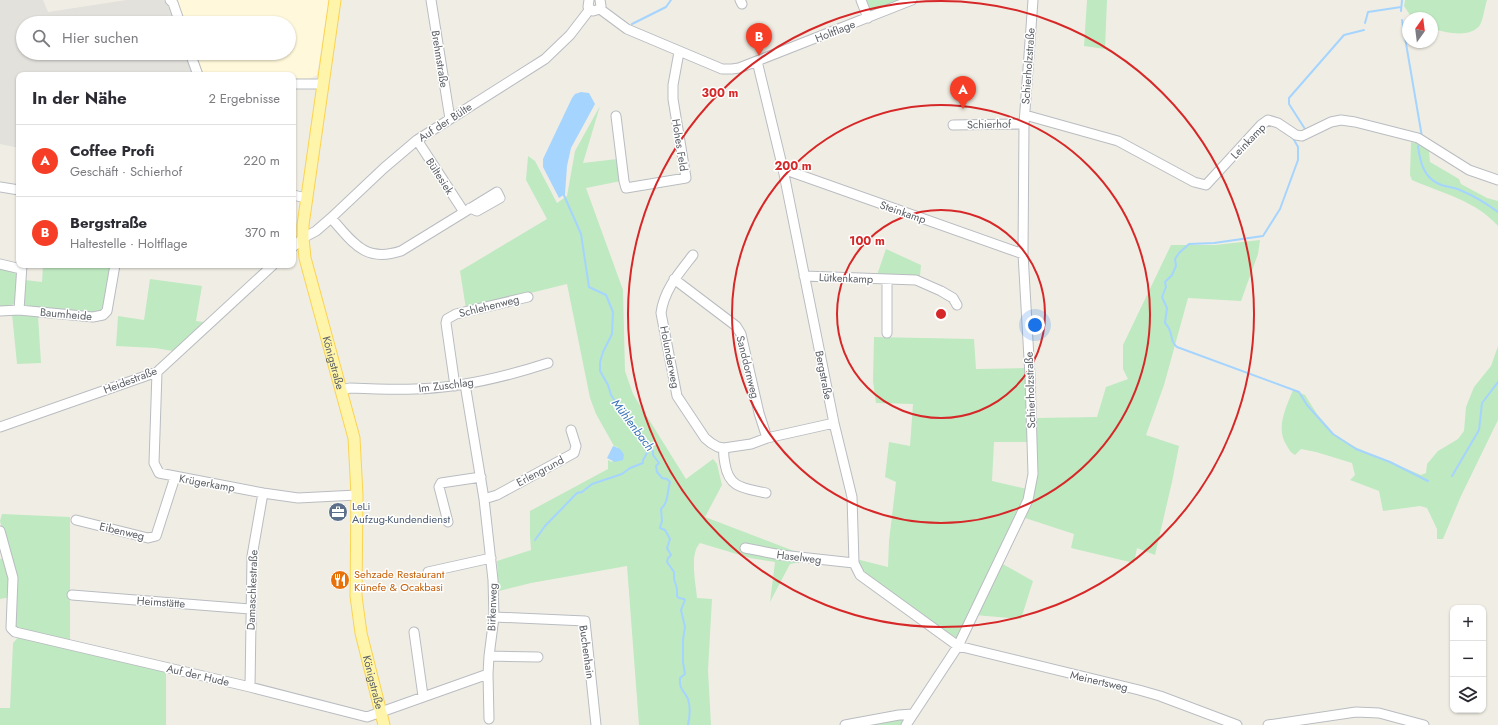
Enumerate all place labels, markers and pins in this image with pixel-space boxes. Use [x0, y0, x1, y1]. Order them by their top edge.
pin: B [746, 23, 772, 56]
pin: A [950, 76, 976, 109]
centre of rings [934, 307, 948, 321]
place label: LeLi Aufzug-Kundendienst [352, 498, 450, 527]
office icon: LeLi Aufzug-Kundendienst [327, 501, 349, 523]
place label: Sehzade Restaurant Künefe & Ocakbasi [354, 566, 445, 595]
restaurant icon: Sehzade Restaurant Künefe & Ocakbasi [329, 569, 351, 591]

